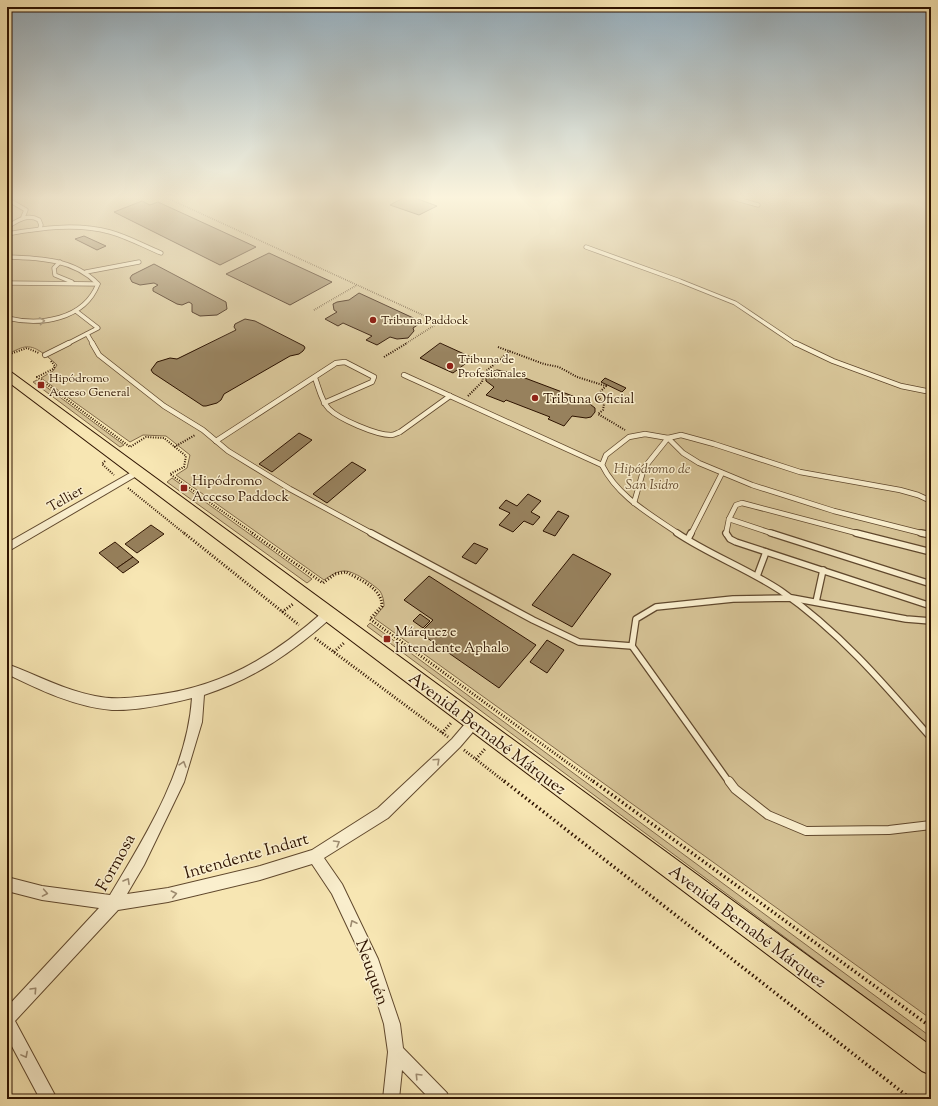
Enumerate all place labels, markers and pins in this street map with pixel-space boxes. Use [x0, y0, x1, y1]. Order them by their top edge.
place label: Tribuna Paddock [381, 312, 469, 330]
marker: Tribuna Paddock [368, 315, 378, 325]
place label: Tribuna de Profesionales [458, 351, 526, 383]
marker: Tribuna de Profesionales [445, 361, 455, 371]
place label: Hipódromo Acceso General [49, 370, 130, 402]
marker: Hipódromo Acceso General [36, 380, 46, 390]
place label: Tribuna Oficial [543, 390, 634, 410]
marker: Tribuna Oficial [530, 393, 540, 403]
place label: Hipódromo Acceso Paddock [192, 472, 289, 508]
marker: Hipódromo Acceso Paddock [179, 483, 189, 493]
place label: Márquez e Intendente Aphalo [395, 623, 509, 659]
marker: Márquez e Intendente Aphalo [382, 634, 392, 644]

